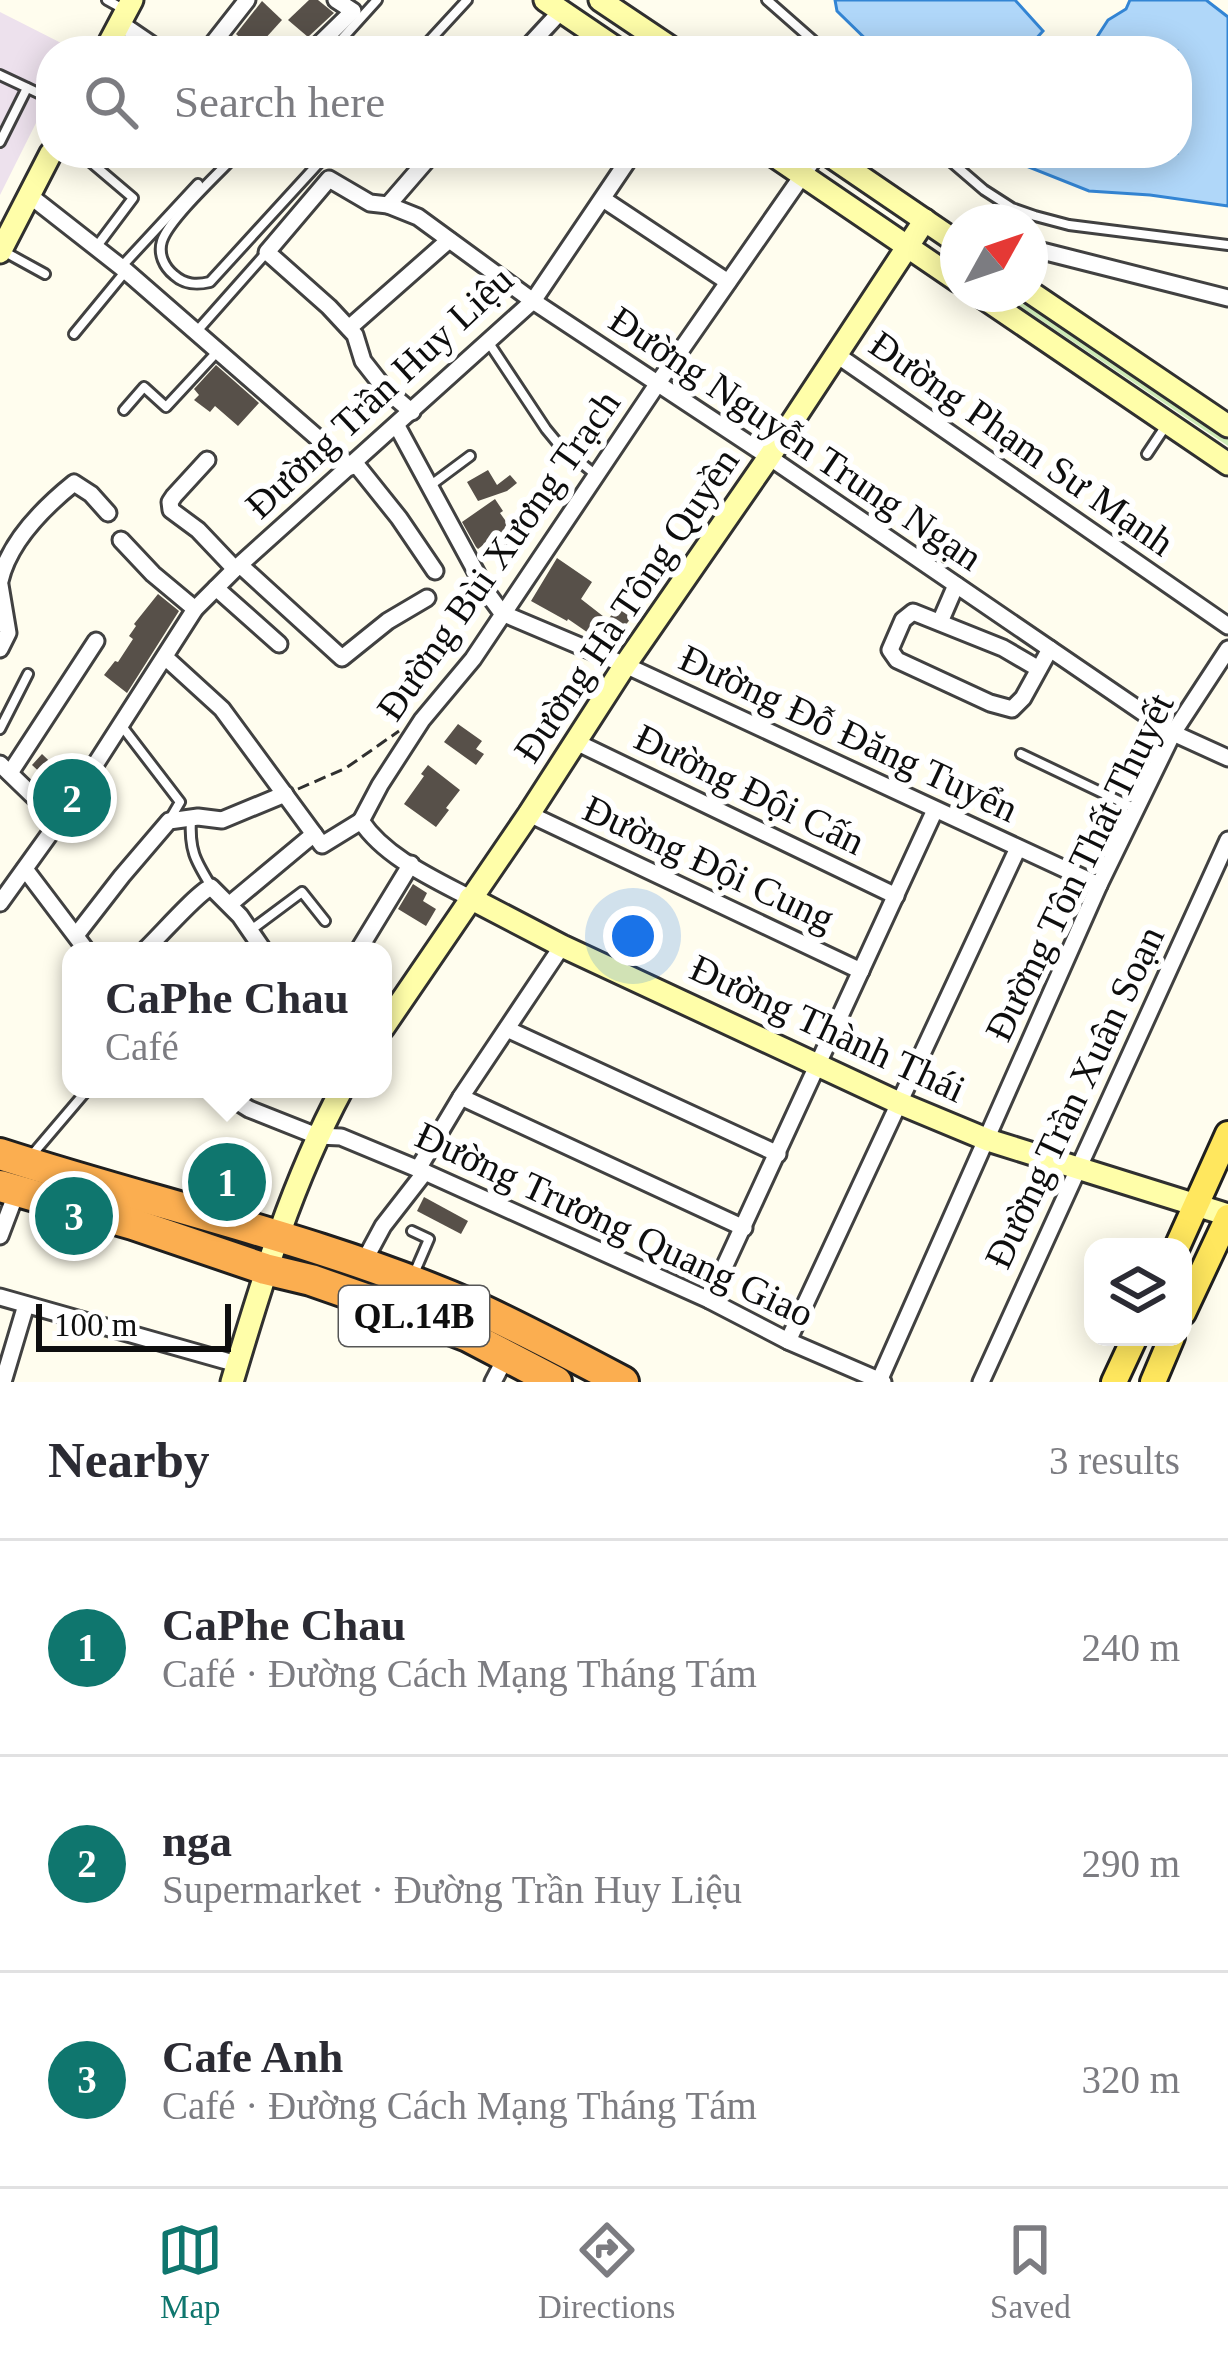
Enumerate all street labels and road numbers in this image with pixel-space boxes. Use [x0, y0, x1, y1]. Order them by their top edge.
street label: Đường Trần Huy Liệu [237, 257, 522, 527]
street label: Đường Nguyễn Trung Ngạn [601, 297, 990, 579]
street label: Đường Phạm Sư Mạnh [861, 322, 1182, 565]
street label: Đường Bùi Xương Trạch [368, 382, 629, 729]
street label: Đường Hà Tông Quyền [505, 440, 748, 771]
street label: Đường Đỗ Đăng Tuyển [673, 636, 1025, 831]
street label: Đường Tôn Thất Thuyết [976, 686, 1183, 1048]
street label: Đường Đội Cấn [628, 715, 872, 864]
street label: Đường Đội Cung [576, 786, 841, 941]
street label: Đường Trần Xuân Soạn [976, 919, 1173, 1275]
street label: Đường Thành Thái [683, 946, 972, 1111]
street label: Đường Trương Quang Giao [409, 1113, 821, 1336]
road number: QL.14B [339, 1286, 489, 1346]

